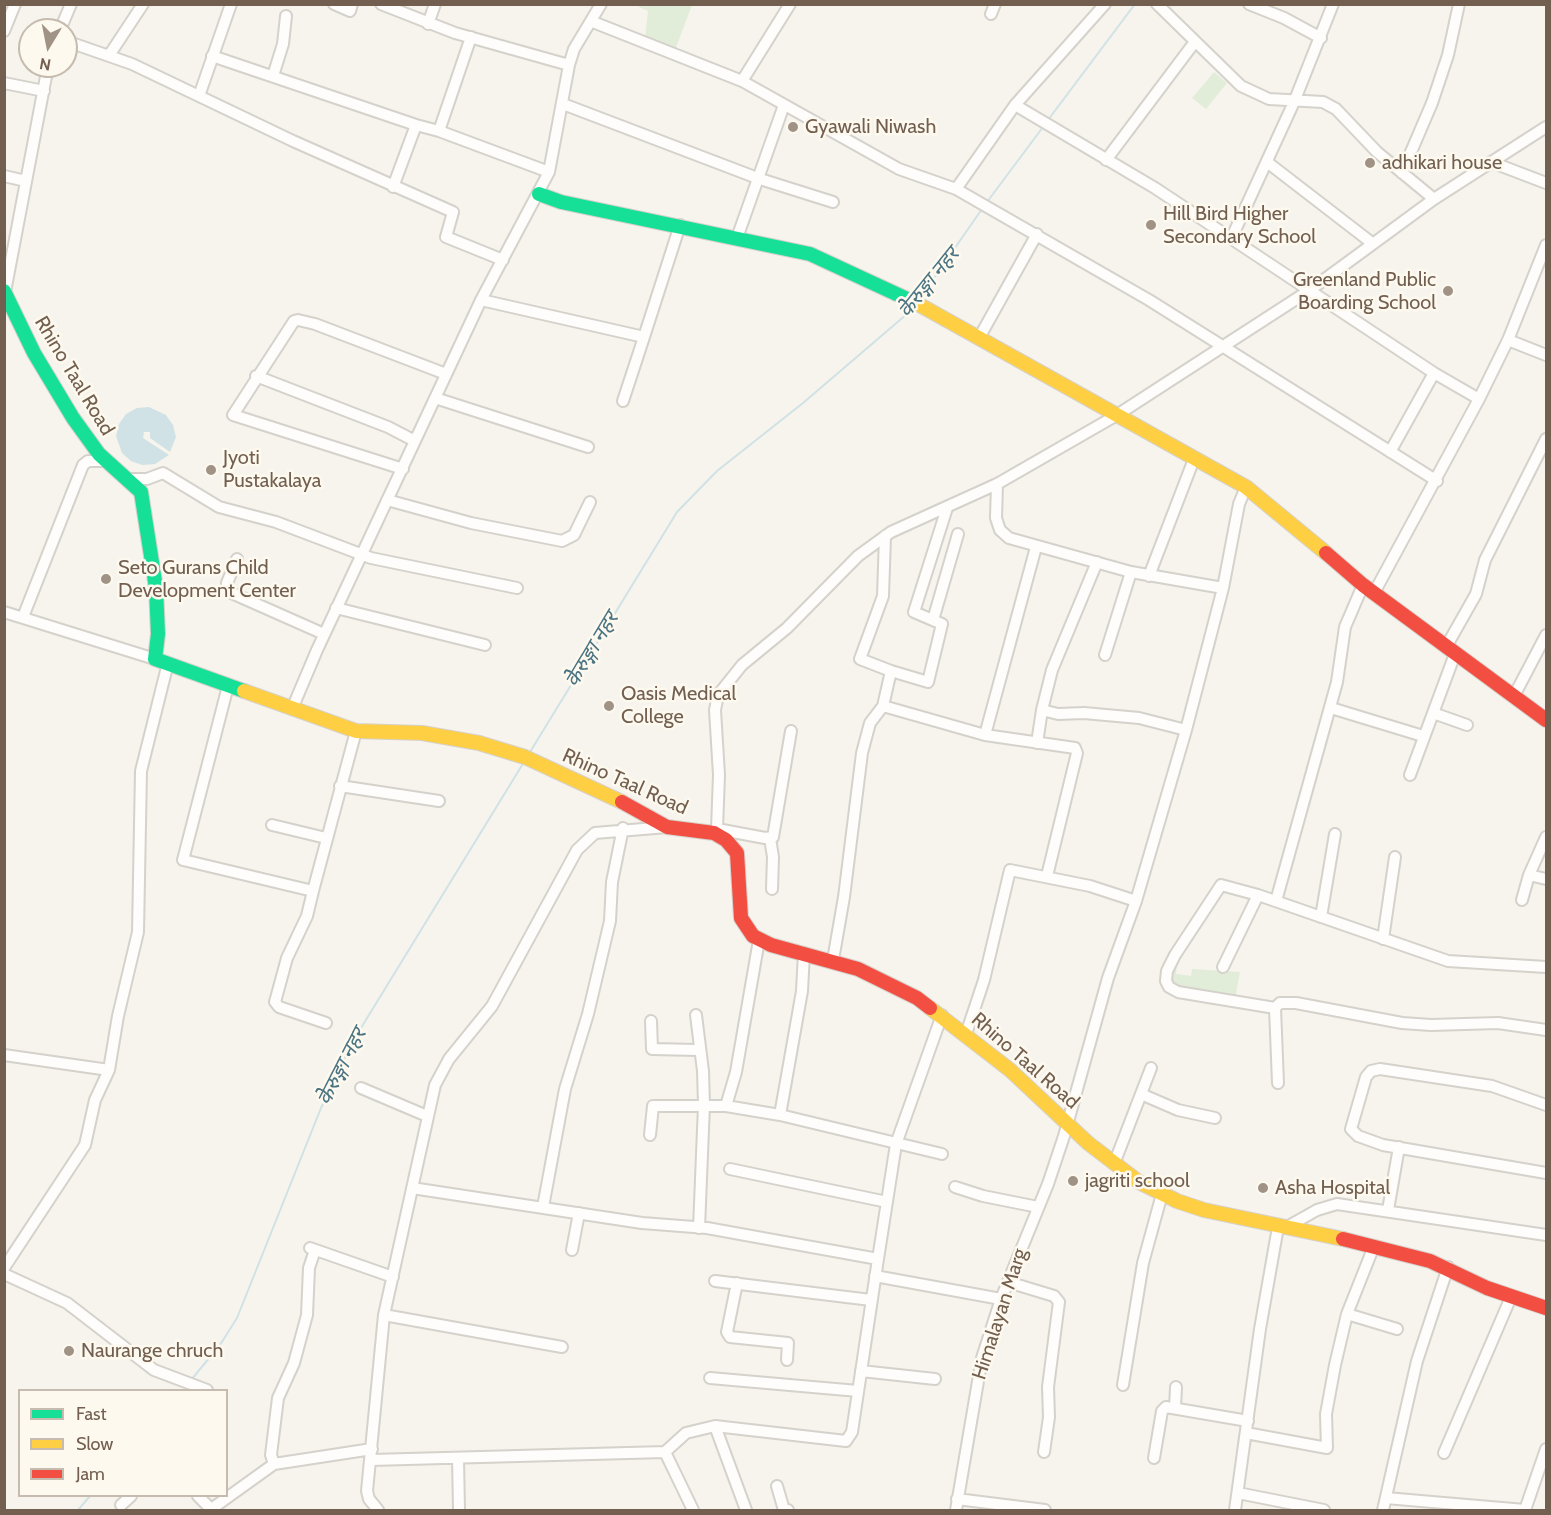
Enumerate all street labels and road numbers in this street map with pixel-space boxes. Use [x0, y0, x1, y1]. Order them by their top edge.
street label: Rhino Taal Road [29, 312, 119, 440]
street label: Rhino Taal Road [558, 744, 692, 820]
street label: Rhino Taal Road [966, 1008, 1084, 1114]
street label: Himalayan Marg [968, 1245, 1032, 1383]

